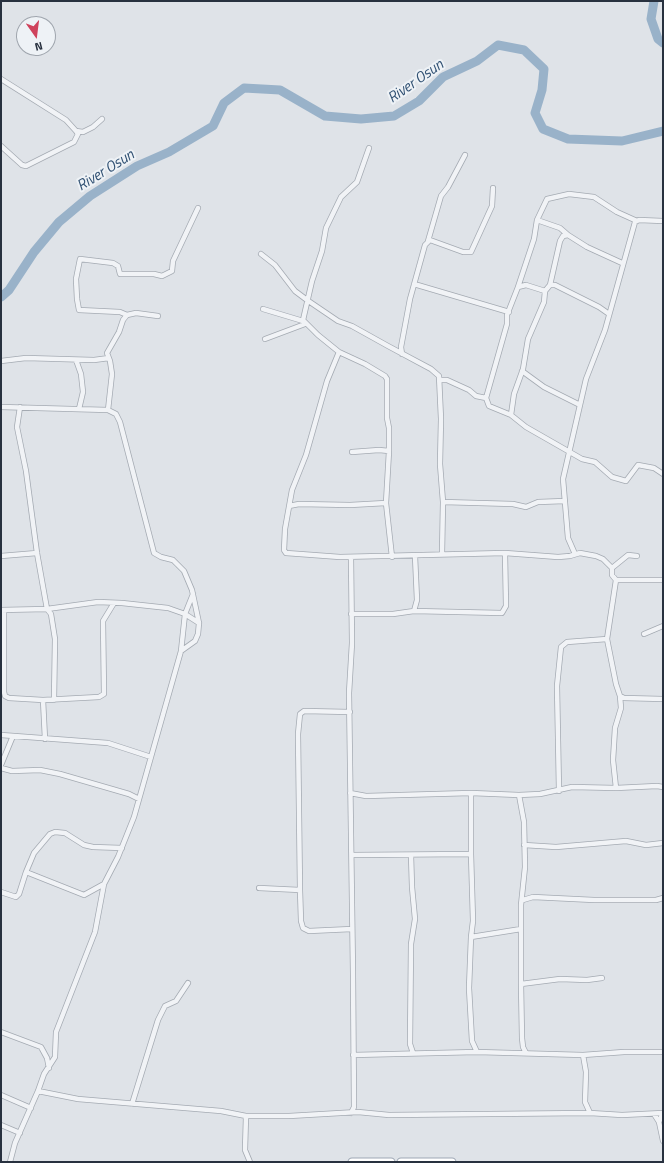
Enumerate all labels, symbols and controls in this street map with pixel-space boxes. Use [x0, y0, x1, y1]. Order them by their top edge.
north arrow [16, 16, 56, 56]
text: N [33, 38, 44, 55]
water label: River Osun [385, 56, 447, 108]
water label: River Osun [74, 146, 138, 196]

